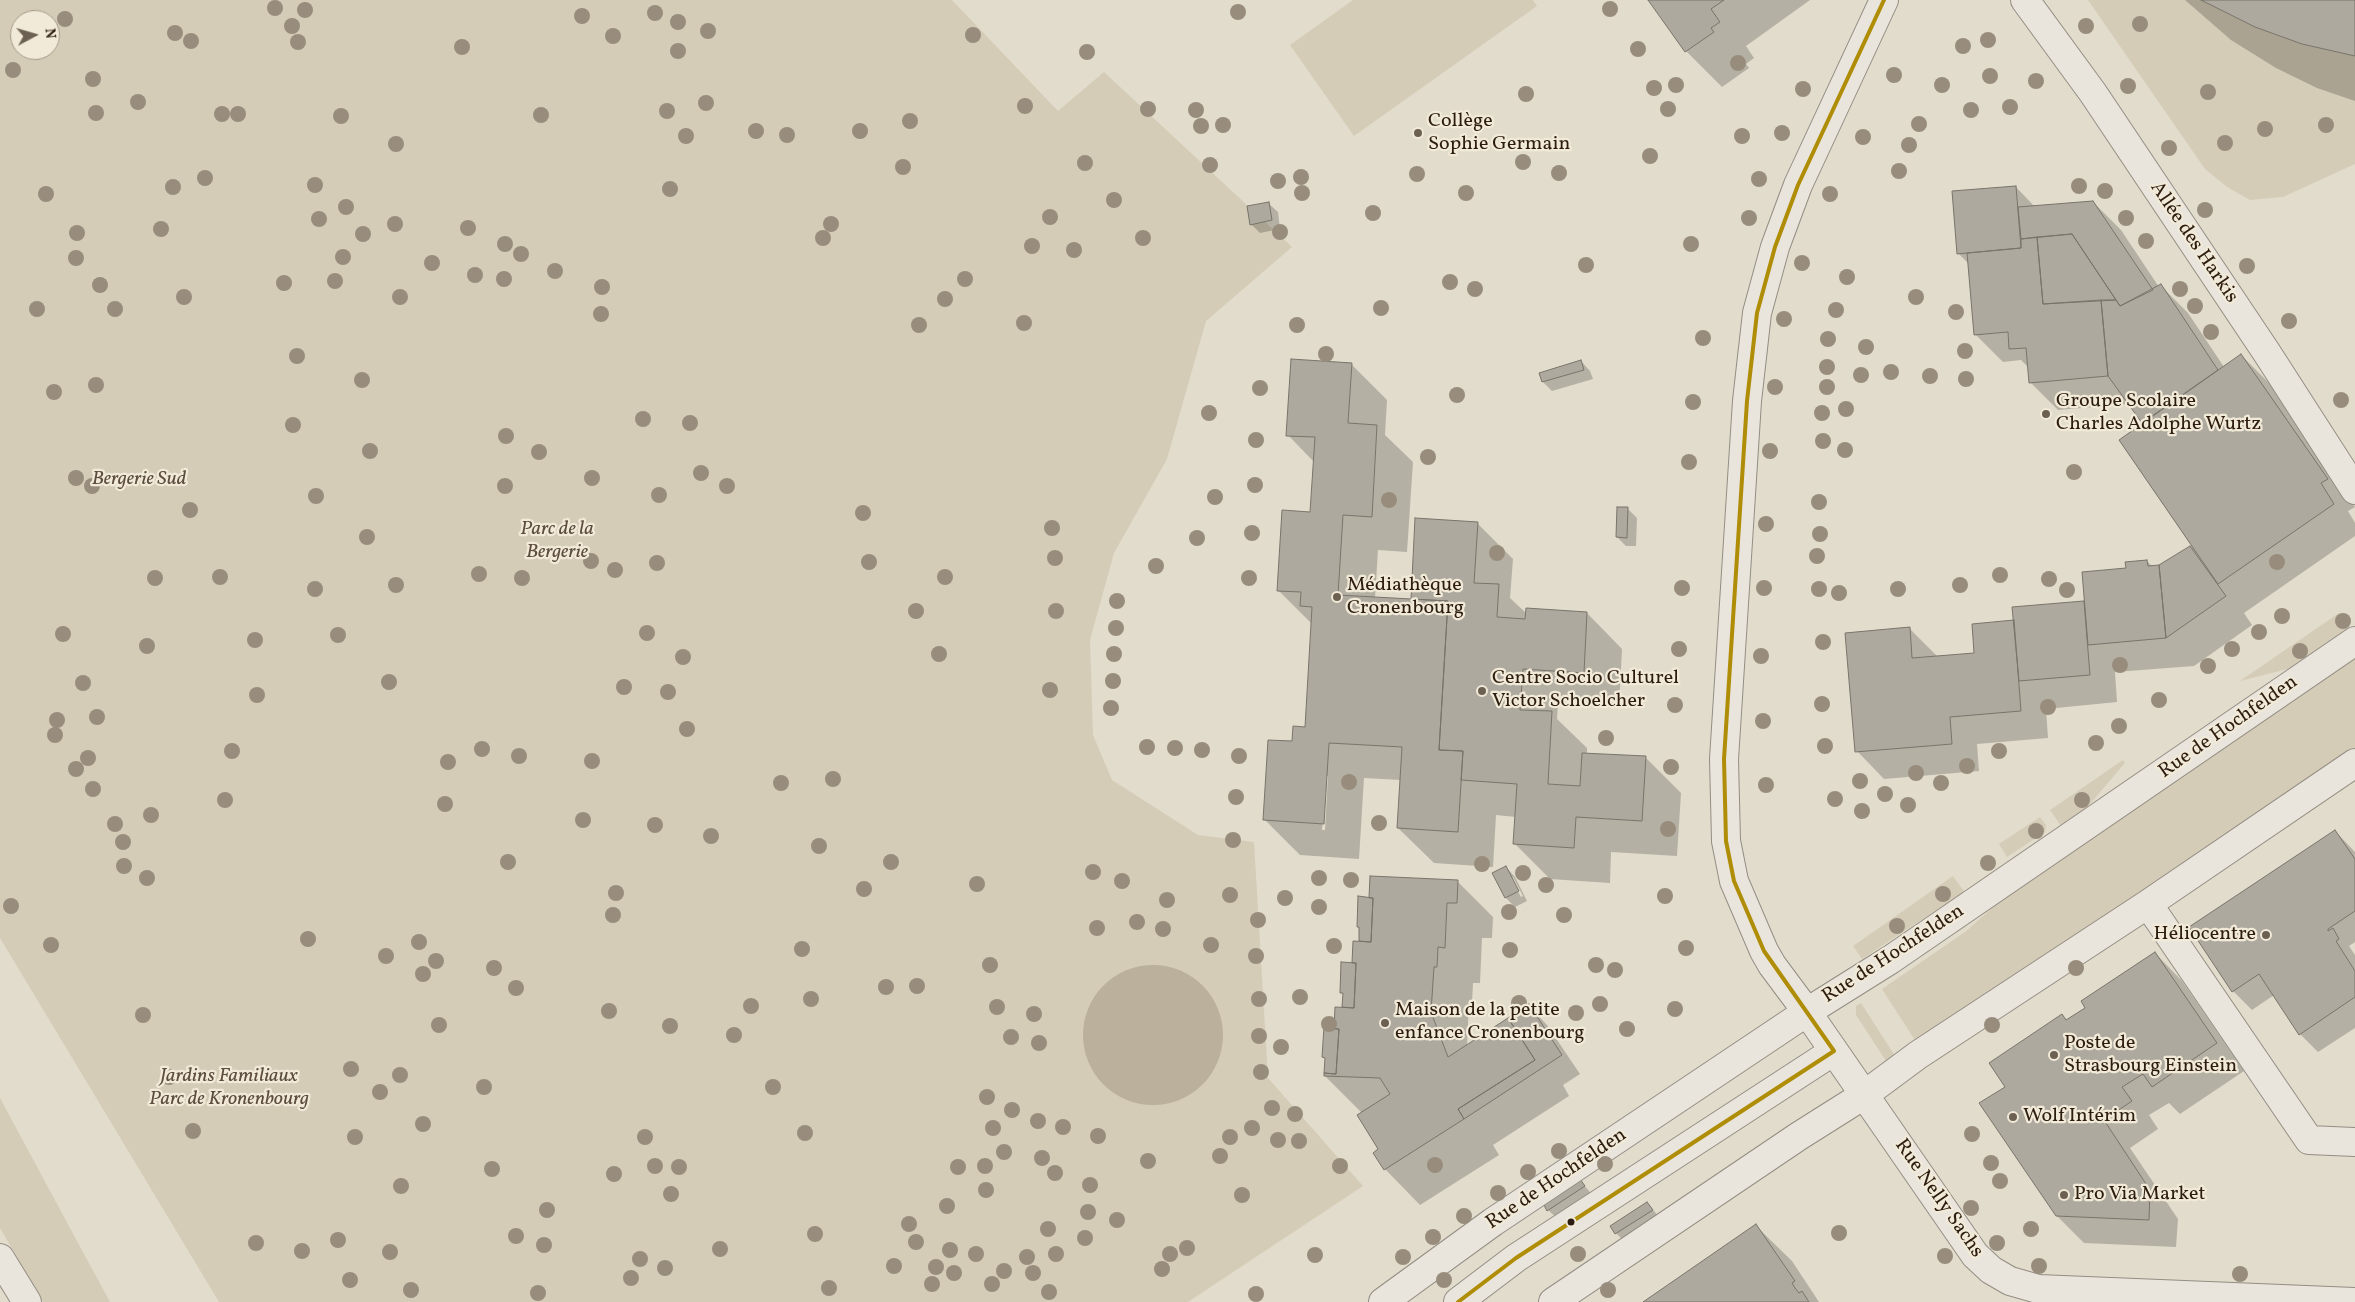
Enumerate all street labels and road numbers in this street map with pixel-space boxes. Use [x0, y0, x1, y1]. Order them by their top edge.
street label: Allée des Harkis [2144, 178, 2242, 308]
street label: Rue de Hochfelden [2155, 671, 2303, 785]
street label: Rue de Hochfelden [1819, 900, 1969, 1010]
street label: Rue de Hochfelden [1482, 1124, 1632, 1236]
street label: Rue Nelly Sachs [1888, 1135, 1988, 1263]

